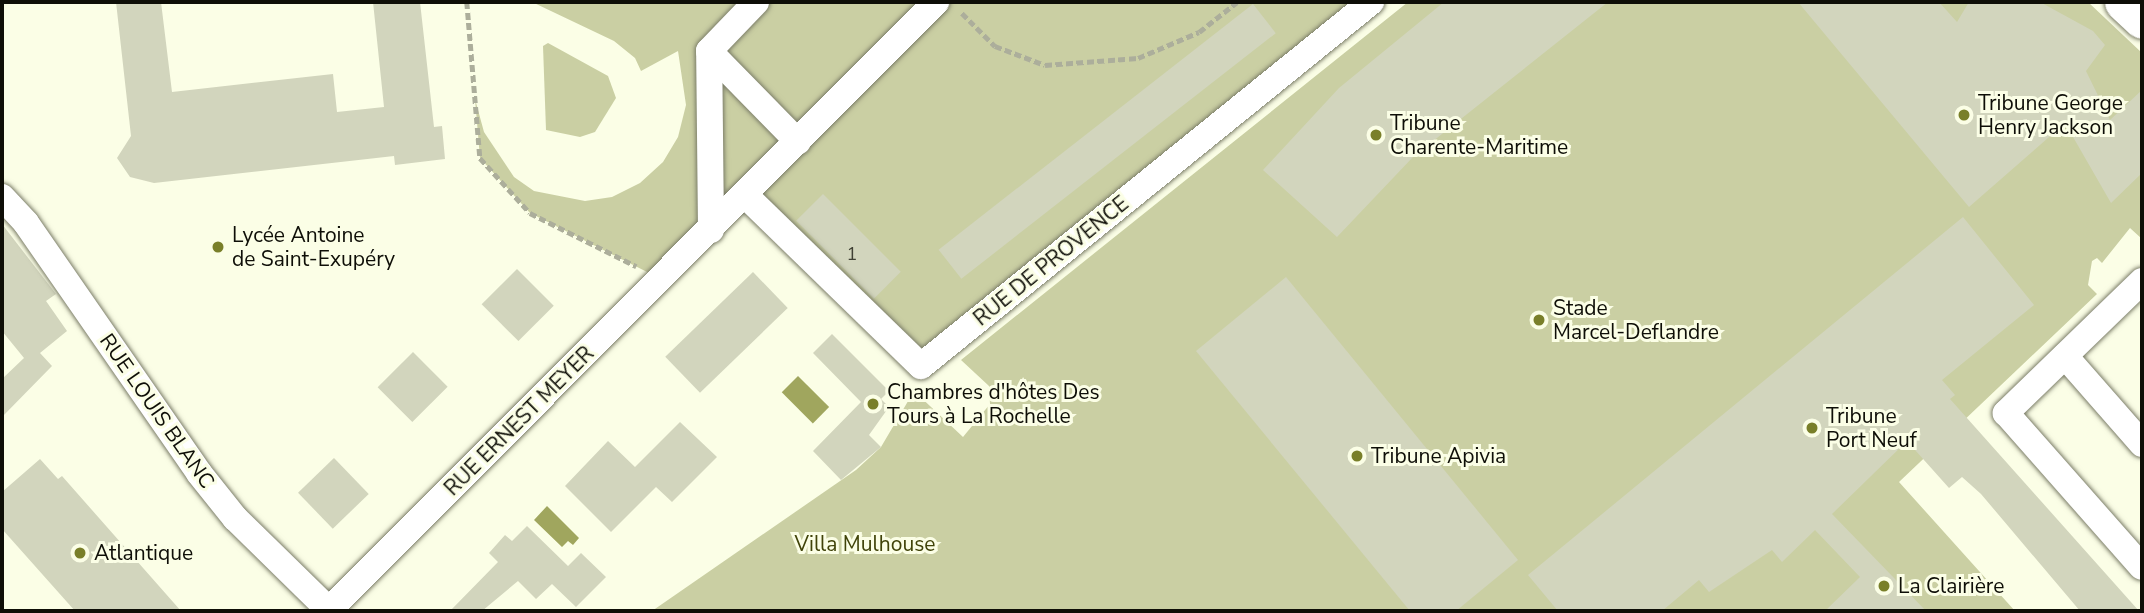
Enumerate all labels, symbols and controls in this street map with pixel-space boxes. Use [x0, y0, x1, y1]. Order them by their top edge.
place label: Tribune George Henry Jackson [1978, 90, 2123, 140]
marker: Tribune George Henry Jackson [1956, 107, 1972, 123]
place label: Tribune Charente-Maritime [1390, 110, 1568, 160]
marker: Tribune Charente-Maritime [1368, 127, 1384, 143]
street label: RUE DE PROVENCE [969, 191, 1133, 331]
place label: Lycée Antoine de Saint-Exupéry [232, 222, 395, 272]
marker: Lycée Antoine de Saint-Exupéry [210, 239, 226, 255]
house number: 1 [847, 243, 857, 265]
place label: Stade Marcel-Deflandre [1553, 295, 1719, 345]
marker: Stade Marcel-Deflandre [1531, 312, 1547, 328]
street label: RUE LOUIS BLANC [94, 329, 220, 493]
street label: RUE ERNEST MEYER [439, 341, 599, 501]
place label: Chambres d'hôtes Des Tours à La Rochelle [887, 379, 1100, 429]
marker: Chambres d'hôtes Des Tours à La Rochelle [865, 396, 881, 412]
place label: Tribune Port Neuf [1826, 403, 1917, 453]
marker: Tribune Port Neuf [1804, 420, 1820, 436]
place label: Tribune Apivia [1371, 443, 1506, 469]
marker: Tribune Apivia [1349, 448, 1365, 464]
park label: Villa Mulhouse [795, 531, 935, 557]
place label: Atlantique [94, 540, 193, 566]
marker: Atlantique [72, 545, 88, 561]
place label: La Clairière [1898, 573, 2004, 599]
marker: La Clairière [1876, 578, 1892, 594]

